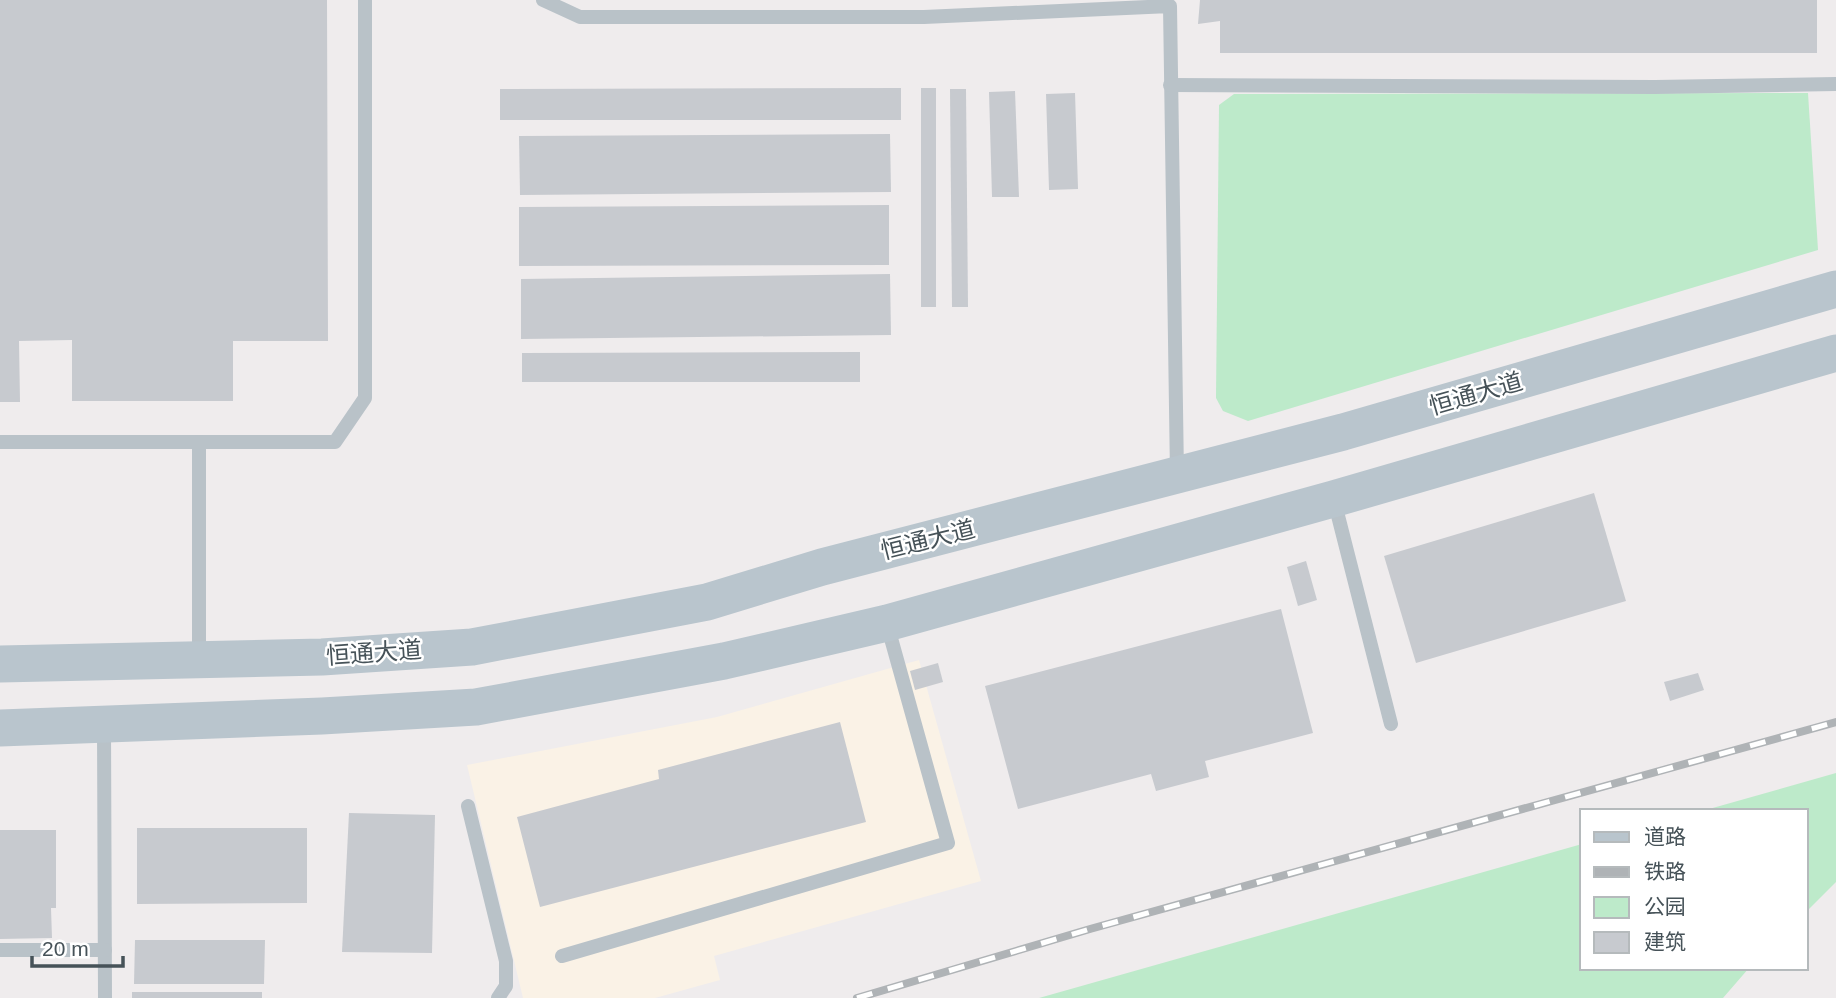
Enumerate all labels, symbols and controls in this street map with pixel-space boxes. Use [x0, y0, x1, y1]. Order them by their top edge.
street label: 恒通大道 [1426, 367, 1526, 420]
street label: 恒通大道 [878, 515, 978, 564]
street label: 恒通大道 [325, 636, 423, 669]
legend [1580, 809, 1808, 970]
text: 道路 [1644, 825, 1686, 848]
text: 铁路 [1644, 860, 1686, 883]
text: 公园 [1644, 895, 1686, 918]
scale bar [32, 925, 122, 969]
text: 建筑 [1644, 930, 1686, 953]
text: 20 m [42, 937, 89, 960]

